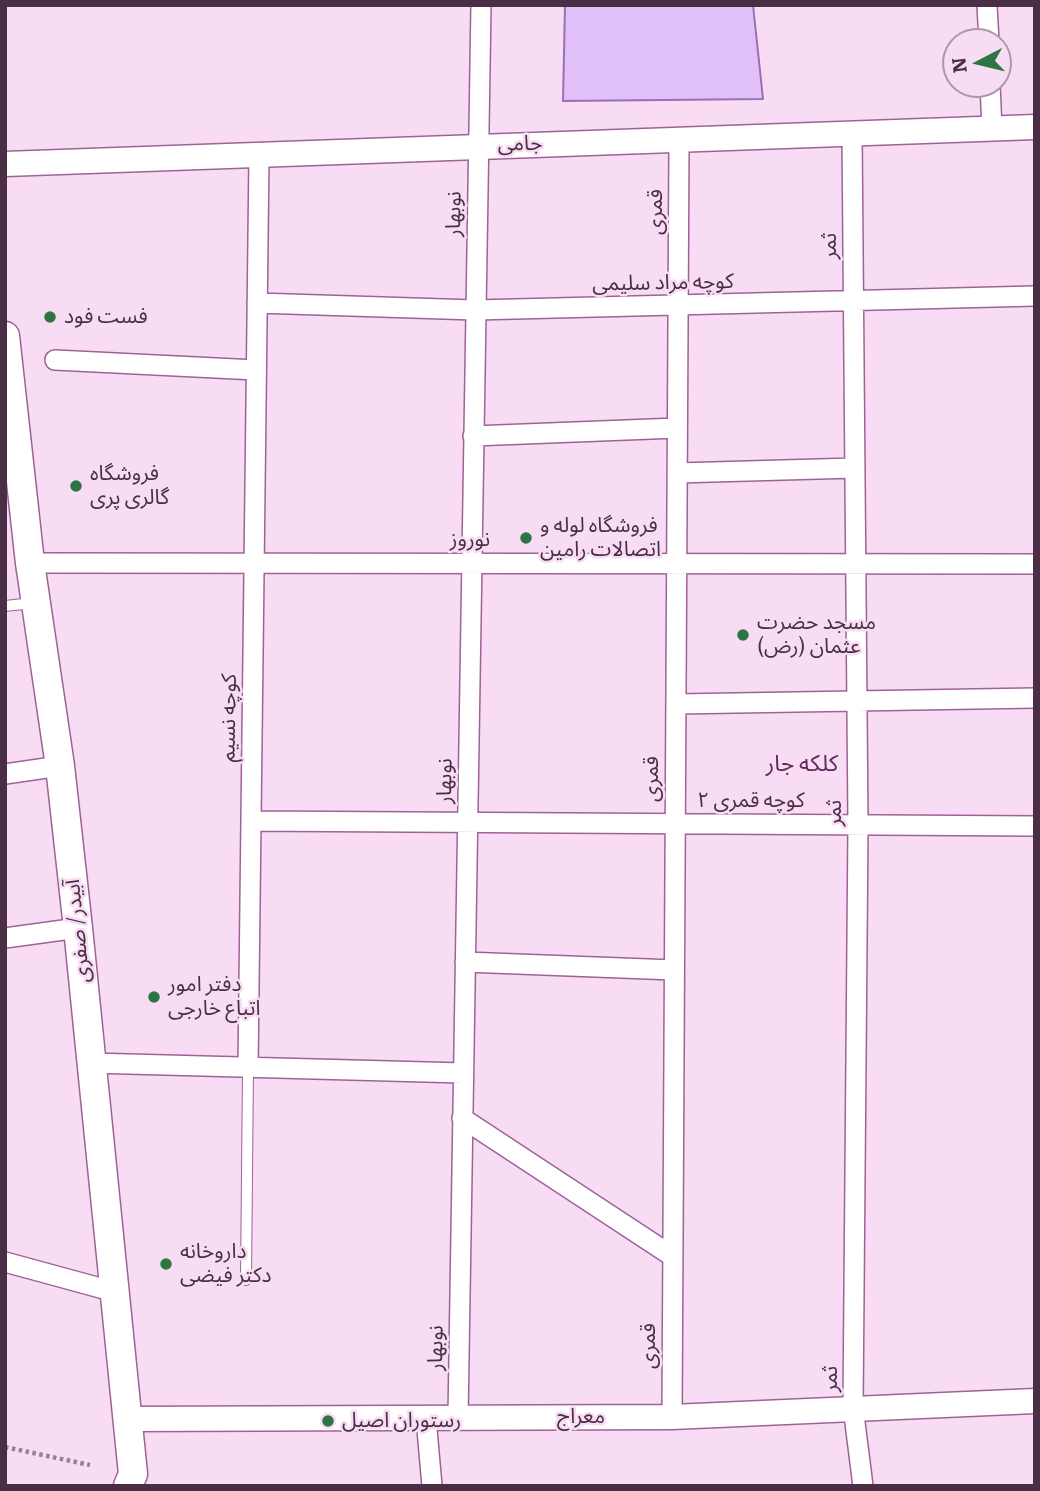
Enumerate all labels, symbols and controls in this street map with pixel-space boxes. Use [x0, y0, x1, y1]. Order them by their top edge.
north arrow [942, 28, 1012, 98]
text: N [943, 56, 973, 75]
street label: جامی [497, 131, 543, 157]
street label: قمری [643, 189, 669, 235]
street label: نوبهار [441, 191, 467, 237]
street label: ثمر [817, 233, 843, 259]
street label: کوچه مراد سلیمی [592, 269, 734, 297]
place label: فست فود [64, 304, 148, 330]
marker: فست فود [42, 309, 58, 325]
place label: فروشگاه گالری پری [90, 461, 169, 511]
marker: فروشگاه گالری پری [68, 478, 84, 494]
place label: فروشگاه لوله و اتصالات رامین [540, 513, 661, 563]
street label: نوروز [450, 527, 490, 553]
marker: فروشگاه لوله و اتصالات رامین [518, 530, 534, 546]
place label: مسجد حضرت عثمان (رض) [757, 610, 876, 660]
marker: مسجد حضرت عثمان (رض) [735, 627, 751, 643]
street label: کوچه نسیم [216, 674, 242, 762]
district label: کلکه جار [766, 750, 838, 778]
street label: قمری [639, 756, 665, 802]
street label: نوبهار [432, 758, 458, 804]
street label: کوچه قمری ۲ [697, 788, 805, 814]
street label: ثمر [822, 800, 848, 826]
street label: آبیدر/ صفری [60, 878, 96, 984]
place label: دفتر امور اتباع خارجی [168, 972, 261, 1022]
marker: دفتر امور اتباع خارجی [146, 989, 162, 1005]
place label: داروخانه دکتر فیضی [180, 1239, 272, 1289]
marker: داروخانه دکتر فیضی [158, 1256, 174, 1272]
street label: قمری [636, 1323, 662, 1369]
street label: نوبهار [423, 1325, 449, 1371]
street label: ثمر [818, 1366, 844, 1392]
street label: معراج [557, 1404, 605, 1430]
place label: رستوران اصیل [342, 1408, 461, 1434]
marker: رستوران اصیل [320, 1413, 336, 1429]

